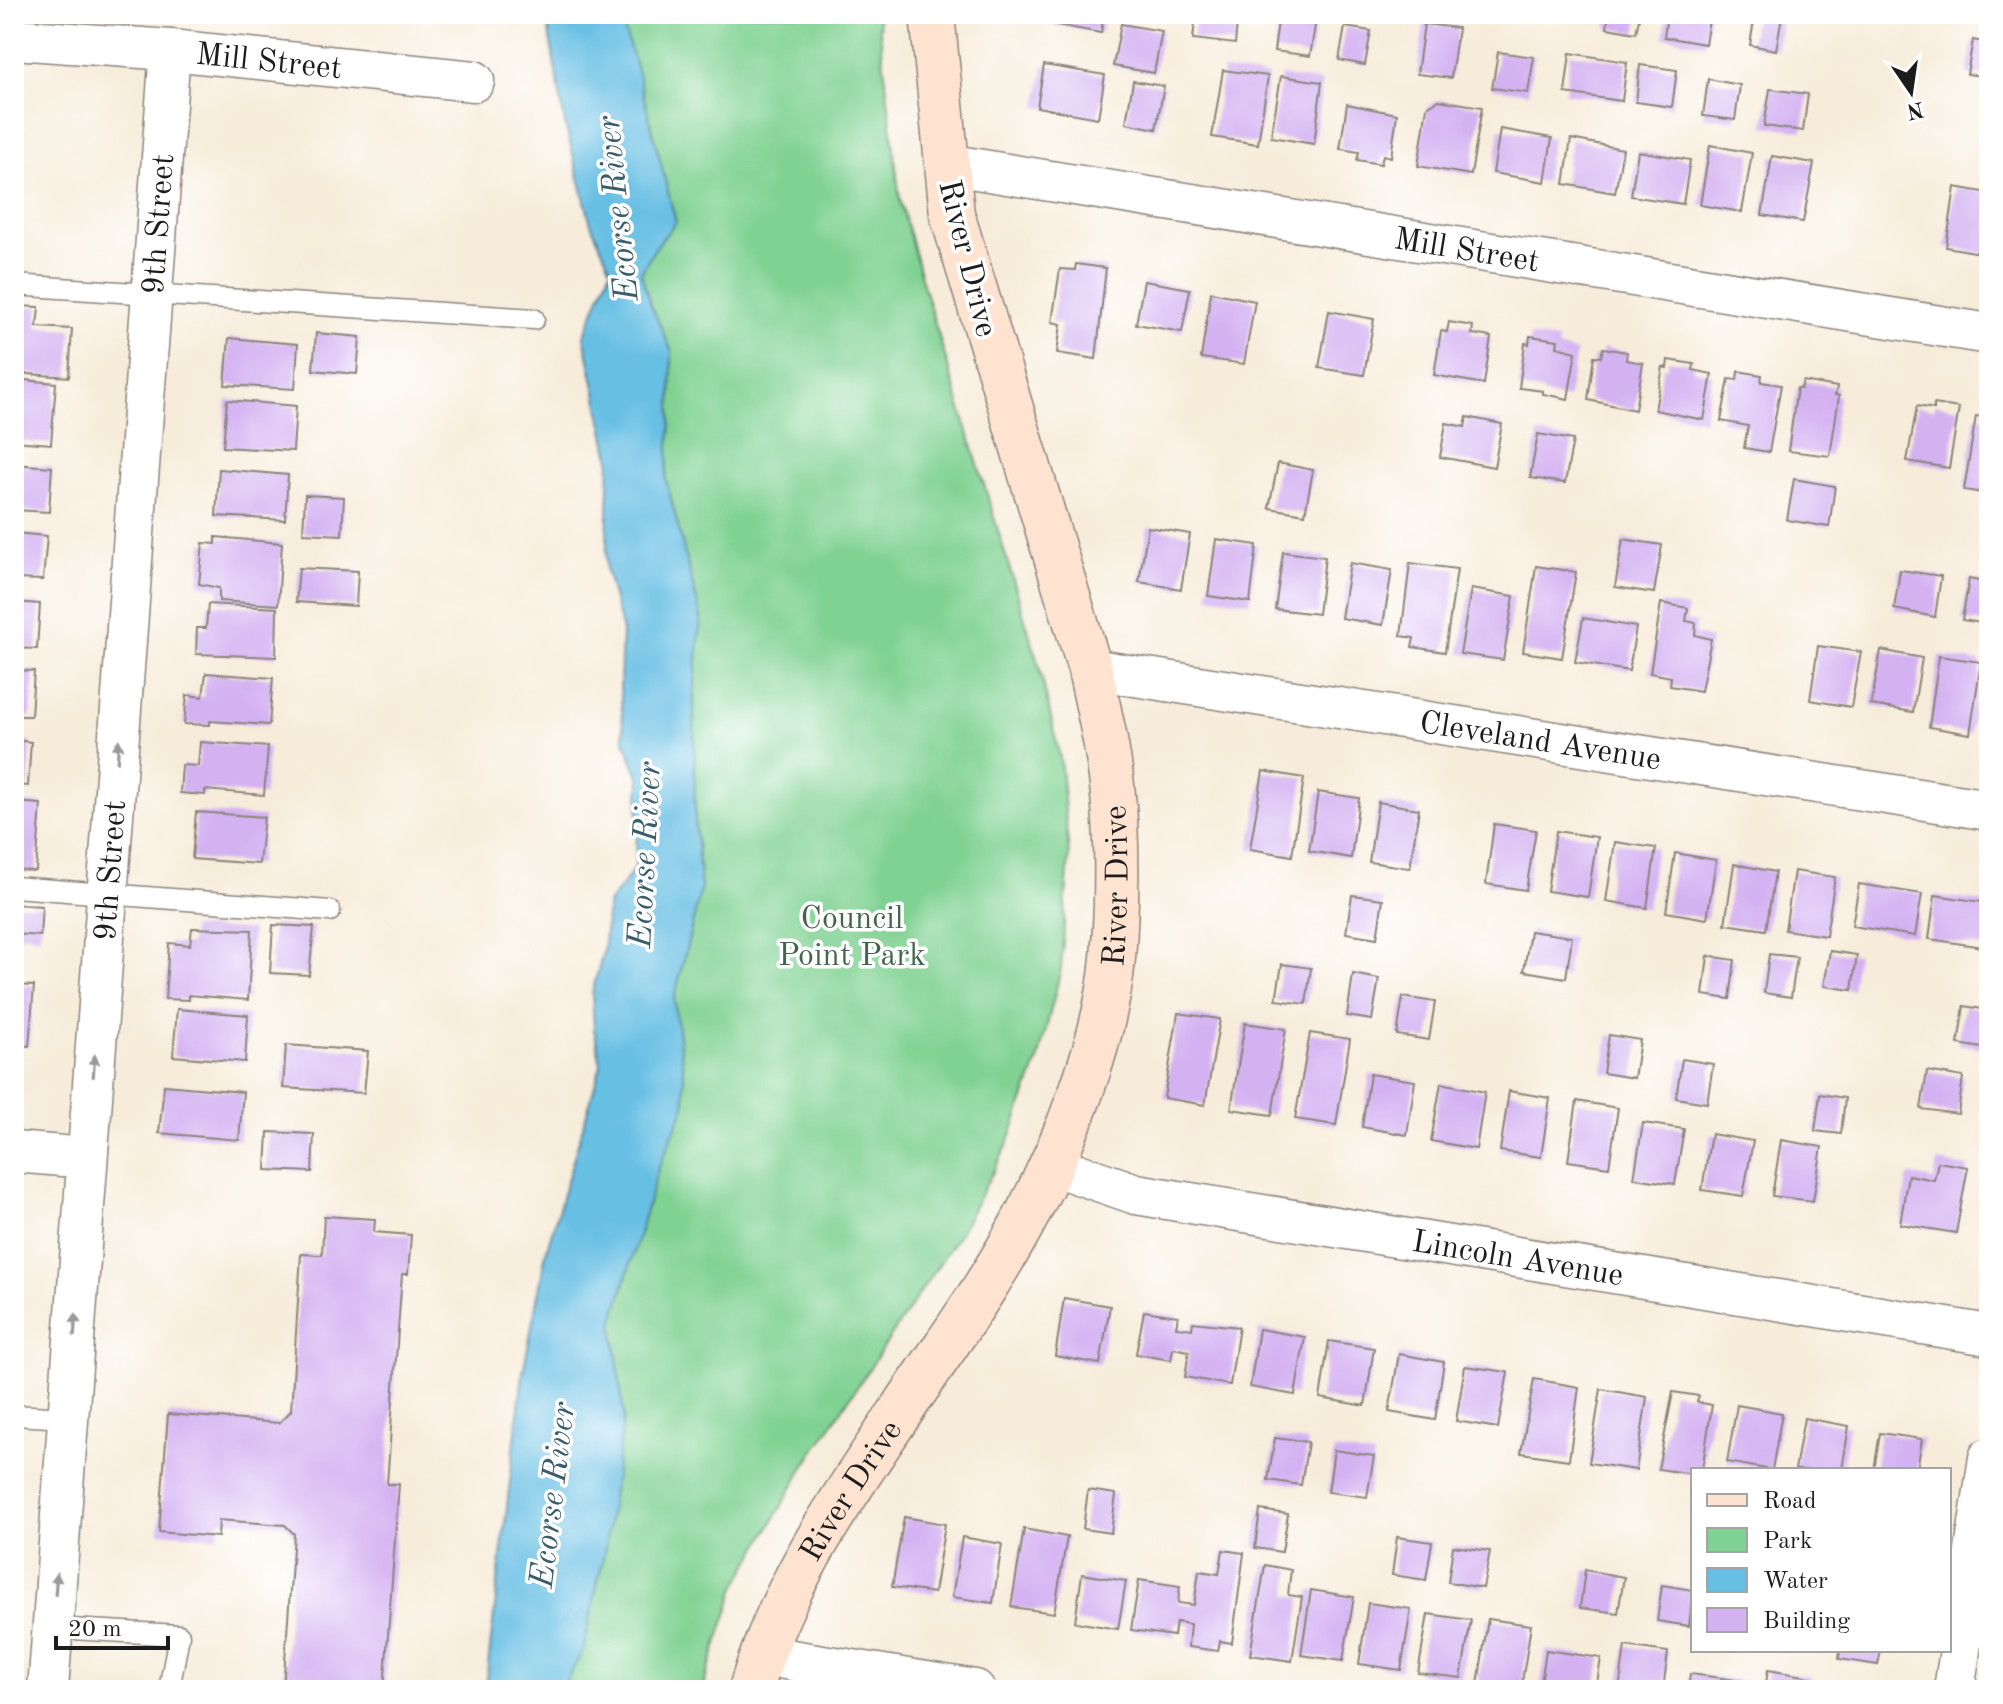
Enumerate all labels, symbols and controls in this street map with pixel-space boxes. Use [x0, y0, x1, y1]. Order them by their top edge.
street label: Mill Street [194, 40, 343, 86]
north arrow [1871, 52, 1951, 132]
text: N [1904, 97, 1926, 122]
water label: Ecorse River [592, 113, 646, 304]
street label: 9th Street [139, 153, 181, 296]
street label: River Drive [931, 177, 1001, 341]
street label: Mill Street [1392, 224, 1542, 279]
street label: Cleveland Avenue [1417, 708, 1663, 777]
one-way arrow [112, 738, 125, 763]
water label: Ecorse River [624, 760, 668, 950]
street label: 9th Street [91, 799, 133, 942]
street label: River Drive [1099, 804, 1135, 968]
park label: Council Point Park [778, 904, 926, 973]
one-way arrow [88, 1053, 101, 1078]
street label: Lincoln Avenue [1409, 1227, 1626, 1293]
one-way arrow [69, 1312, 82, 1337]
water label: Ecorse River [526, 1399, 582, 1591]
street label: River Drive [796, 1415, 909, 1568]
legend [1691, 1468, 1951, 1652]
text: Road [1763, 1490, 1816, 1514]
text: Park [1763, 1530, 1812, 1554]
text: Water [1763, 1570, 1828, 1594]
one-way arrow [50, 1571, 63, 1596]
scale bar [56, 1600, 168, 1650]
text: Building [1763, 1610, 1850, 1634]
text: 20 m [68, 1618, 122, 1642]

